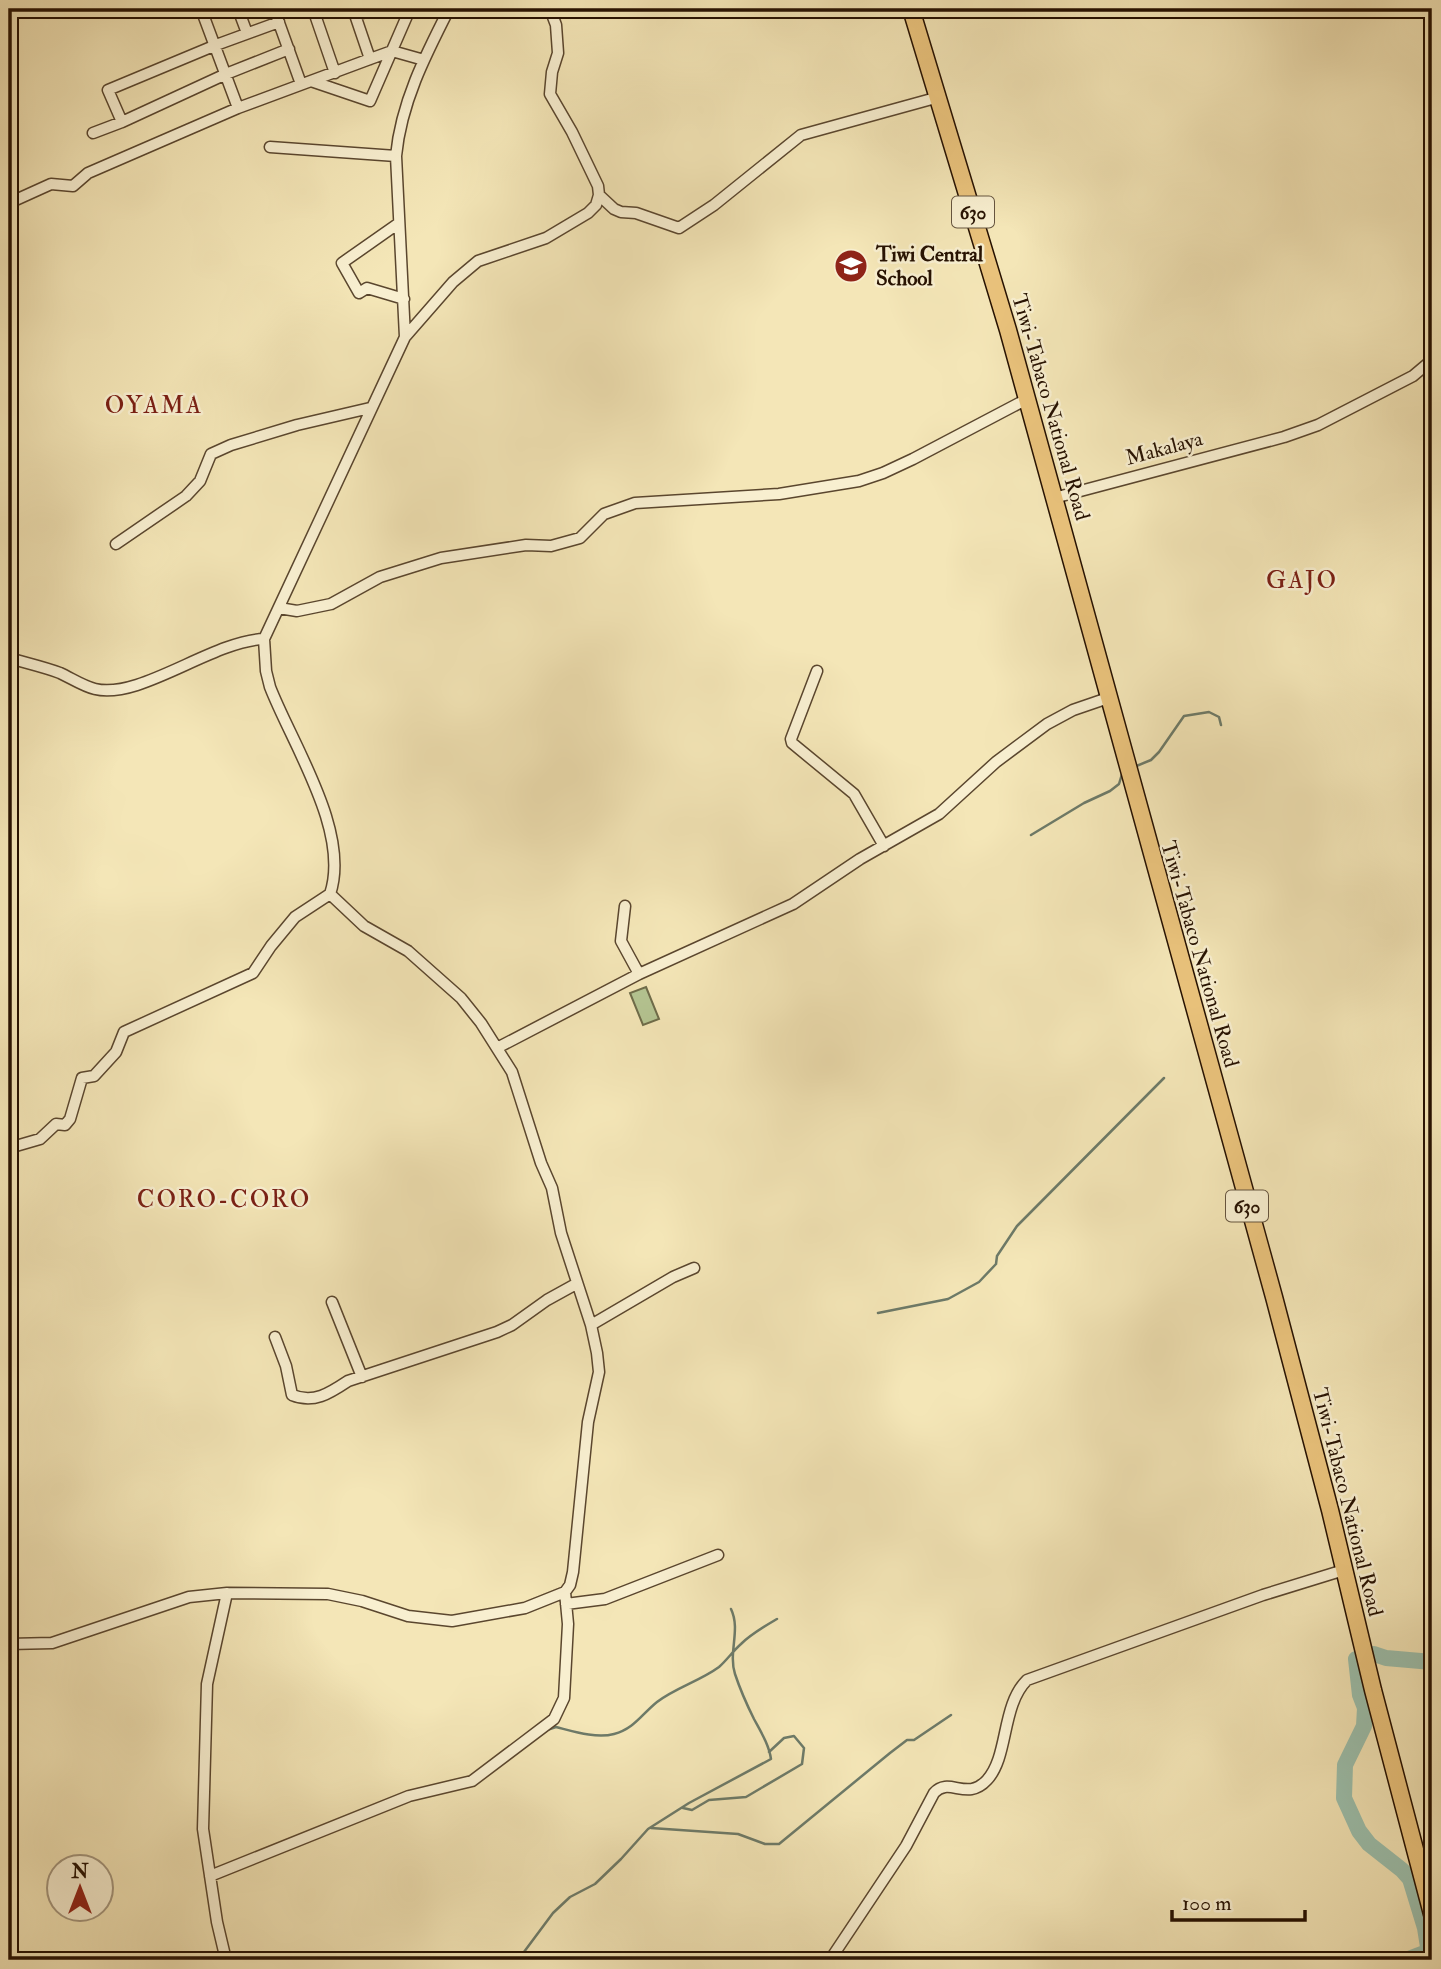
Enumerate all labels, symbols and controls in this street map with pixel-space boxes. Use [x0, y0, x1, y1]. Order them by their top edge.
road number: 630 [952, 196, 994, 228]
place label: Tiwi Central School [875, 241, 984, 292]
school or university icon: Tiwi Central School [832, 247, 870, 285]
street label: Tiwi-Tabaco National Road [1005, 291, 1096, 524]
district label: OYAMA [105, 390, 203, 421]
street label: Makalaya [1123, 425, 1206, 472]
district label: GAJO [1266, 565, 1338, 596]
street label: Tiwi-Tabaco National Road [1154, 838, 1245, 1071]
district label: CORO-CORO [137, 1184, 311, 1215]
road number: 630 [1226, 1190, 1268, 1222]
street label: Tiwi-Tabaco National Road [1306, 1385, 1389, 1620]
north arrow [46, 1854, 116, 1924]
text: N [70, 1860, 89, 1884]
scale bar [1172, 1878, 1304, 1922]
text: 100 m [1182, 1890, 1232, 1917]

